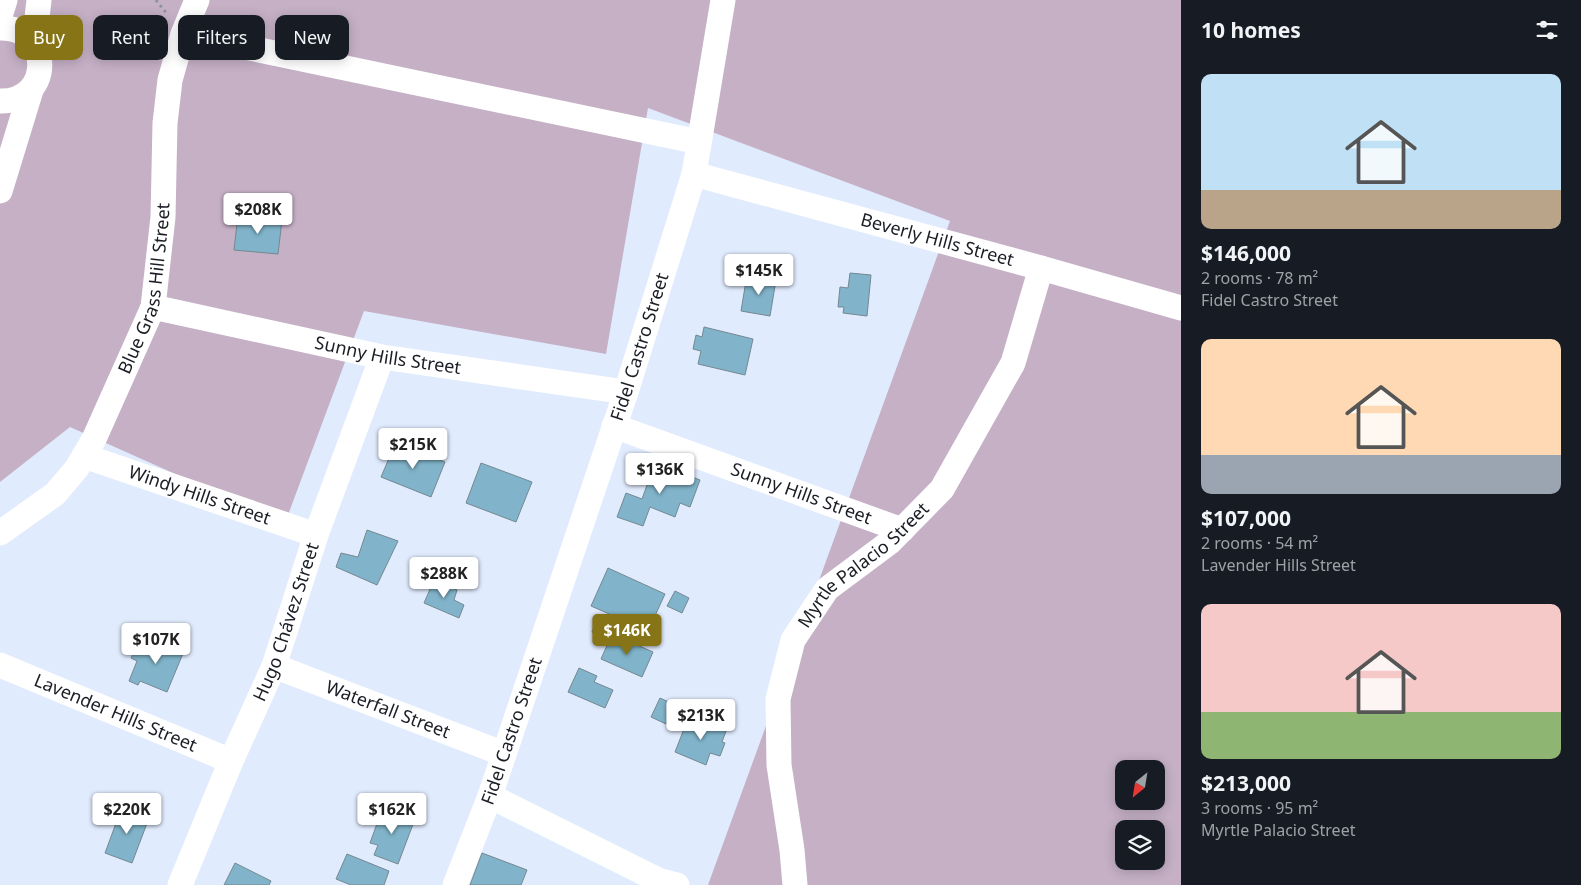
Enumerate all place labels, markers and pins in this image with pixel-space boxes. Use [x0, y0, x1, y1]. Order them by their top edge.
pin: $208K [223, 192, 293, 235]
pin: $145K [724, 254, 794, 296]
pin: $215K [378, 428, 448, 470]
pin: $136K [625, 452, 695, 495]
pin: $288K [409, 556, 479, 599]
pin: $146K [592, 614, 662, 656]
pin: $107K [121, 622, 191, 665]
pin: $213K [666, 698, 736, 741]
pin: $220K [92, 792, 162, 835]
pin: $162K [357, 792, 427, 835]

